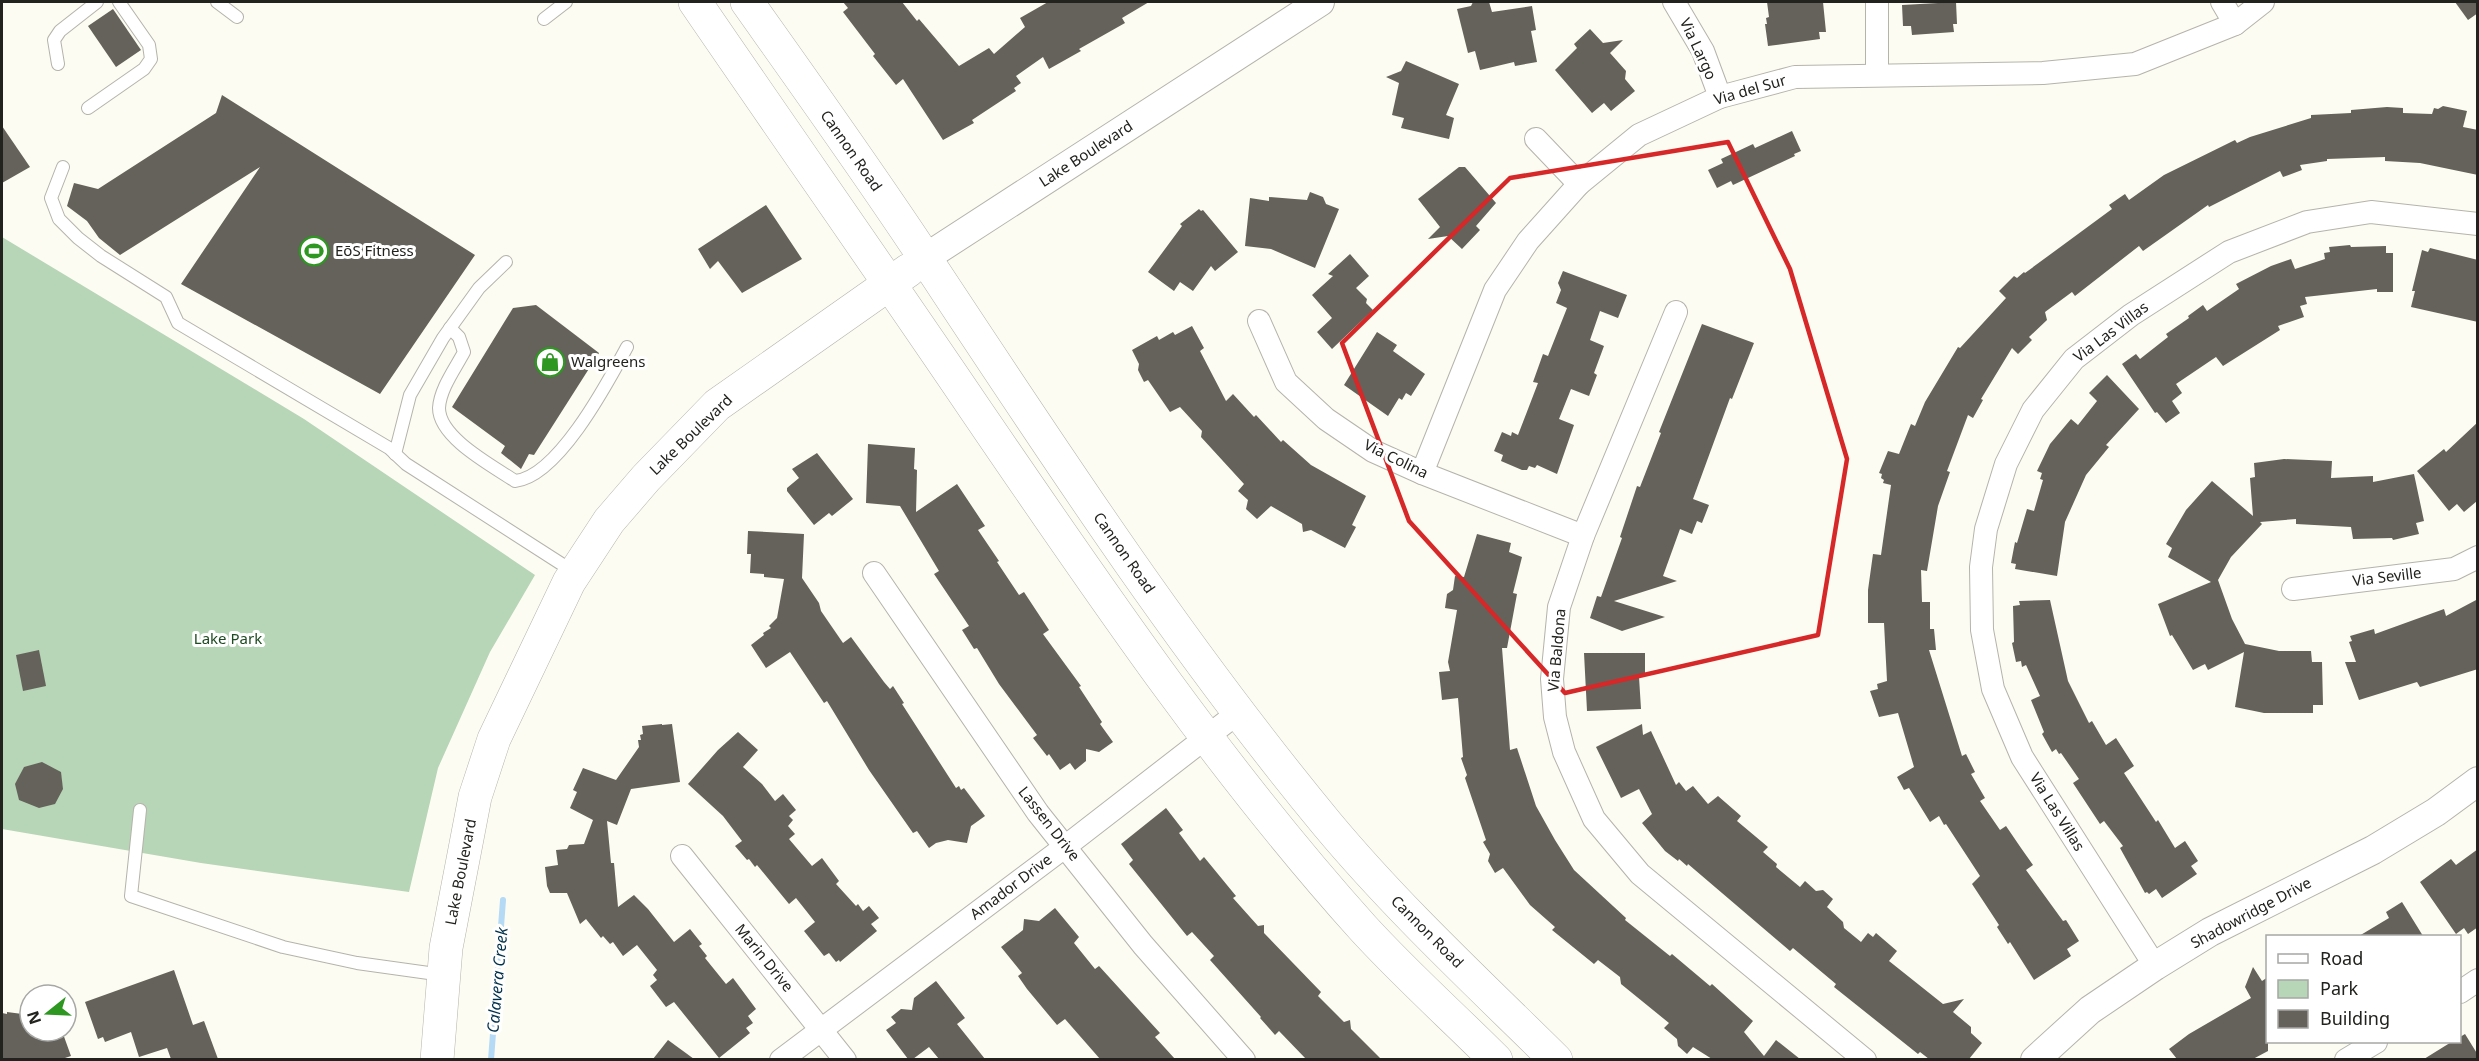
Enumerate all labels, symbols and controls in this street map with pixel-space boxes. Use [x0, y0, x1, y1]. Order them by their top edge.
street label: Via Largo [1676, 15, 1722, 83]
street label: Via del Sur [1711, 69, 1788, 109]
street label: Cannon Road [816, 106, 887, 195]
street label: Lake Boulevard [1035, 115, 1136, 191]
sports icon: EōS Fitness [298, 235, 330, 267]
place label: EōS Fitness [335, 240, 414, 260]
street label: Via Las Villas [2069, 297, 2152, 366]
shop icon: Walgreens [534, 346, 566, 378]
place label: Walgreens [571, 351, 645, 371]
street label: Lake Boulevard [645, 390, 736, 479]
street label: Via Colina [1361, 434, 1432, 482]
street label: Cannon Road [1089, 508, 1160, 597]
street label: Via Seville [2351, 562, 2422, 590]
street label: Via Baldona [1542, 608, 1570, 692]
park label: Lake Park [194, 628, 262, 648]
street label: Via Las Villas [2026, 769, 2090, 854]
street label: Lassen Drive [1014, 782, 1085, 865]
street label: Lake Boulevard [440, 817, 480, 927]
street label: Amador Drive [965, 849, 1055, 924]
street label: Shadowridge Drive [2187, 872, 2314, 952]
street label: Cannon Road [1387, 891, 1468, 972]
street label: Marin Drive [731, 919, 798, 996]
water label: Calavera Creek [481, 925, 513, 1034]
legend [2266, 935, 2461, 1043]
text: Road [2320, 946, 2363, 970]
text: Park [2320, 976, 2358, 1000]
north arrow [18, 983, 78, 1043]
text: Building [2320, 1006, 2390, 1030]
text: N [21, 1008, 46, 1027]

